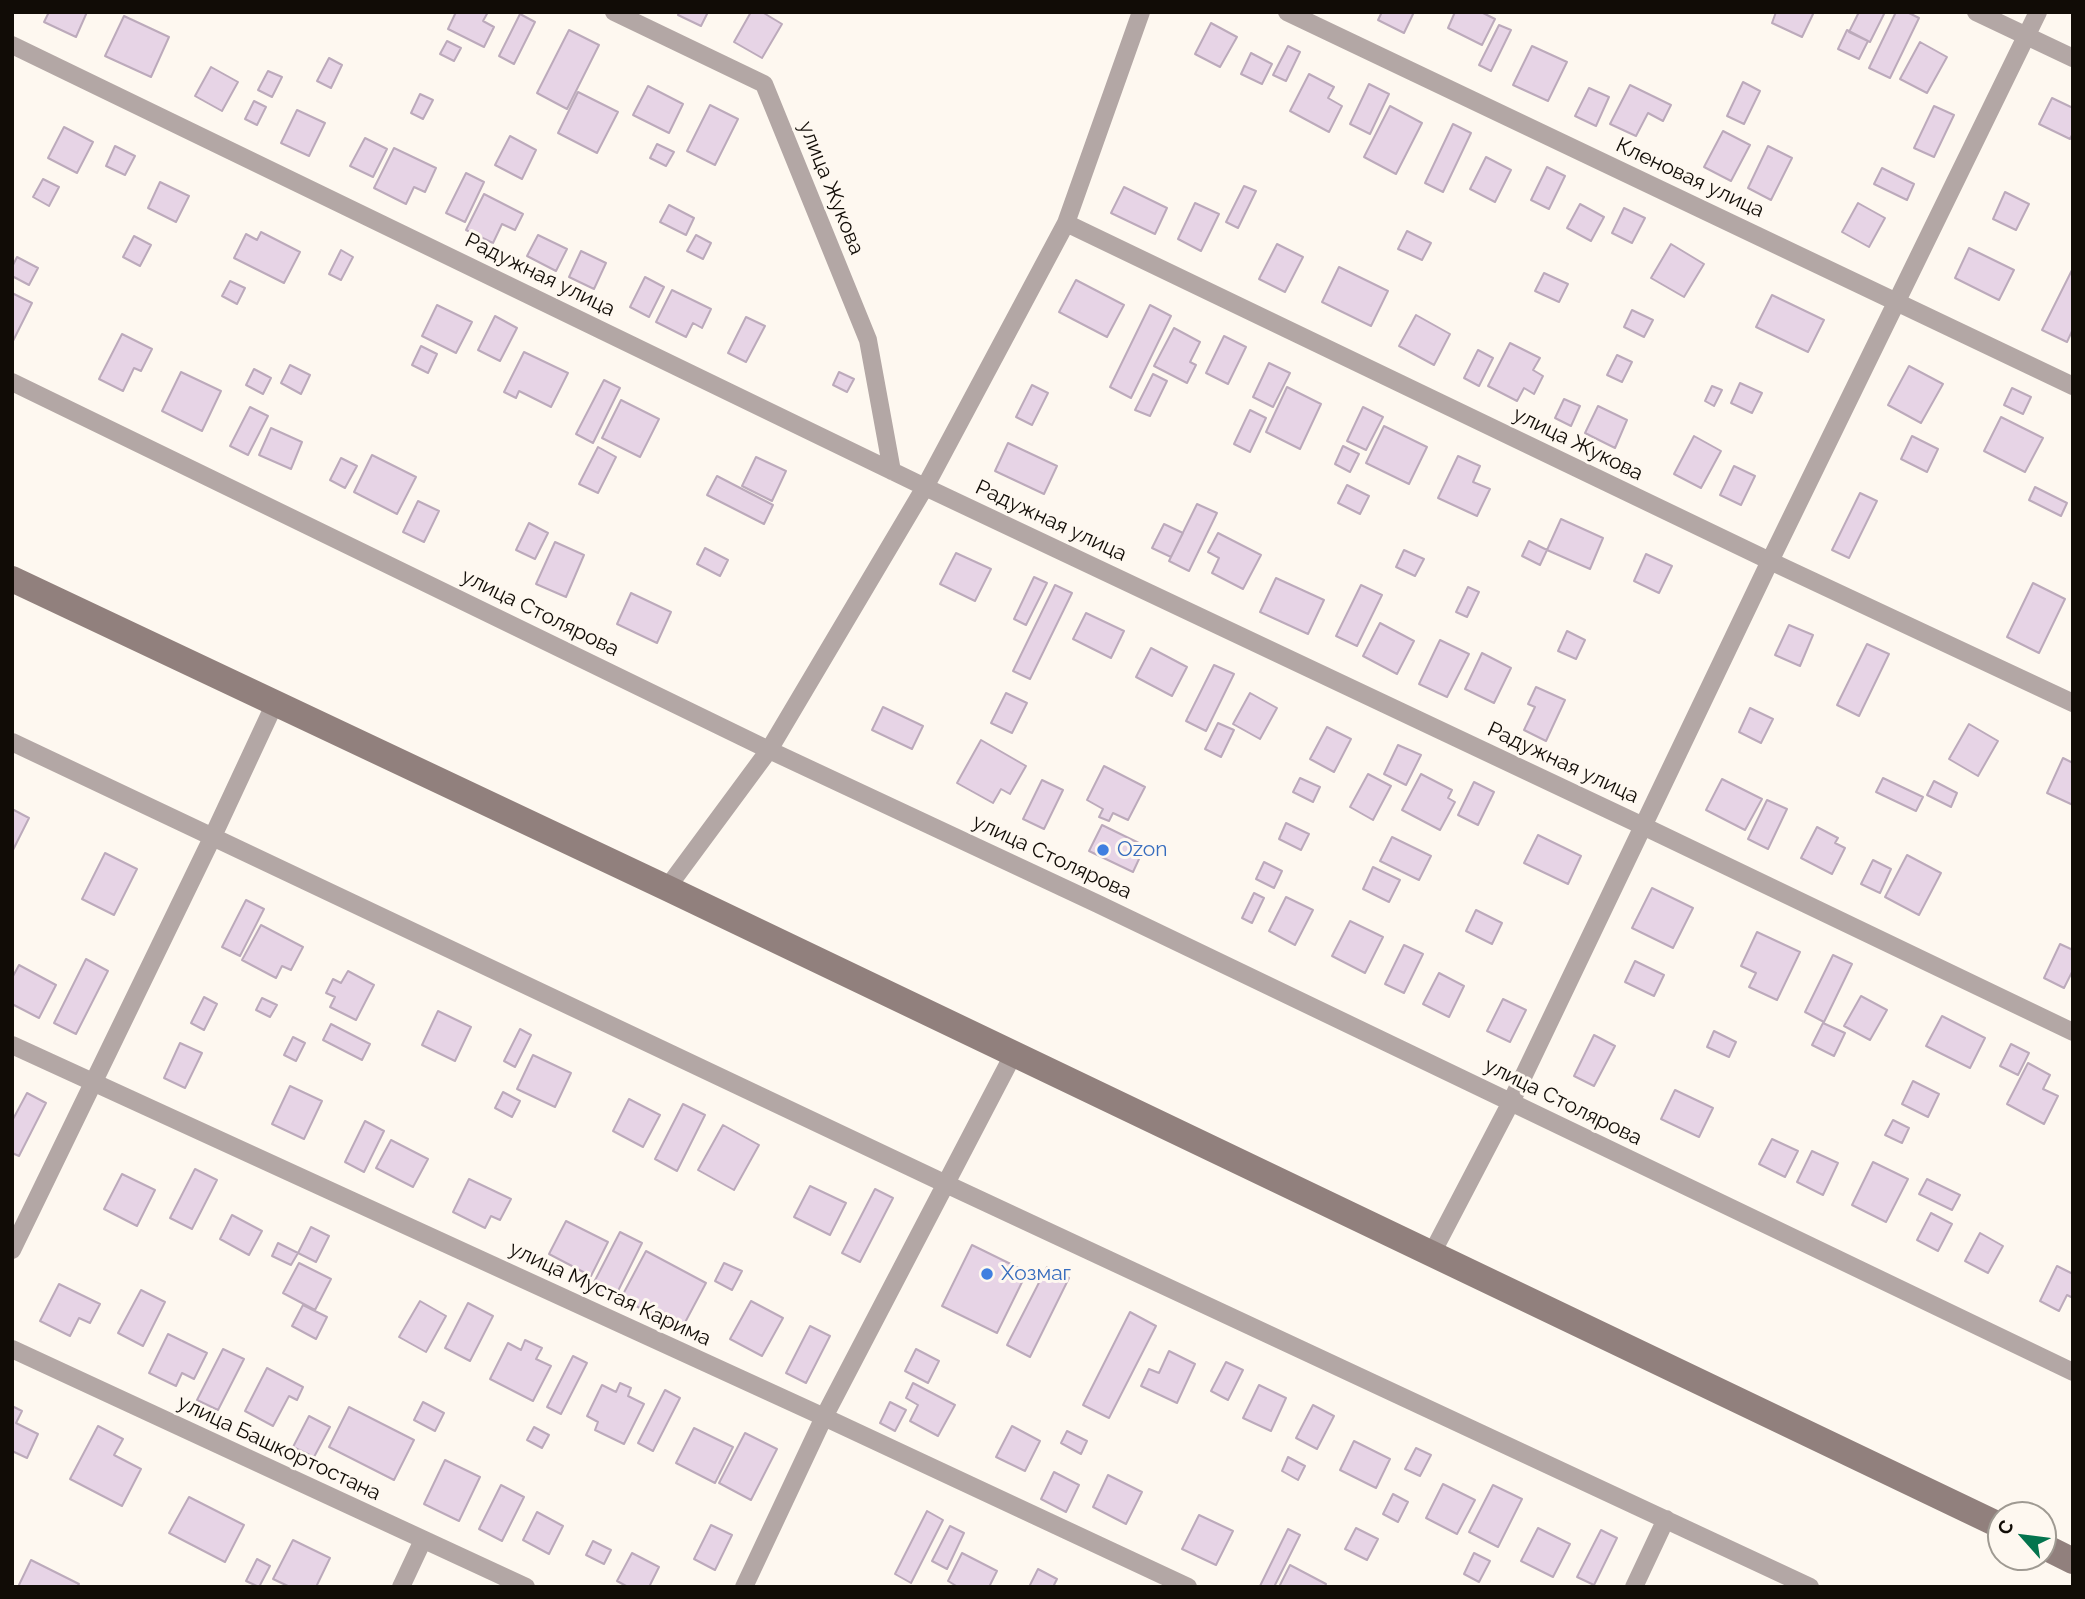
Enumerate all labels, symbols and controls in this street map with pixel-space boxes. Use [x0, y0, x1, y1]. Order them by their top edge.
street label: улица Жукова [793, 118, 869, 258]
street label: Кленовая улица [1612, 133, 1768, 223]
street label: Радужная улица [461, 228, 619, 322]
street label: улица Жукова [1509, 402, 1647, 486]
street label: Радужная улица [971, 475, 1131, 567]
street label: улица Столярова [457, 564, 623, 662]
street label: Радужная улица [1483, 717, 1643, 809]
street label: улица Столярова [968, 809, 1136, 905]
place label: Ozon [1117, 837, 1168, 863]
marker: Ozon [1095, 842, 1111, 858]
street label: улица Столярова [1480, 1053, 1646, 1151]
street label: улица Мустая Карима [505, 1236, 715, 1352]
place label: Хозмаг [1001, 1261, 1071, 1287]
marker: Хозмаг [979, 1266, 995, 1282]
street label: улица Башкортостана [173, 1390, 385, 1506]
north arrow [1987, 1501, 2057, 1571]
text: С [1992, 1516, 2018, 1538]

